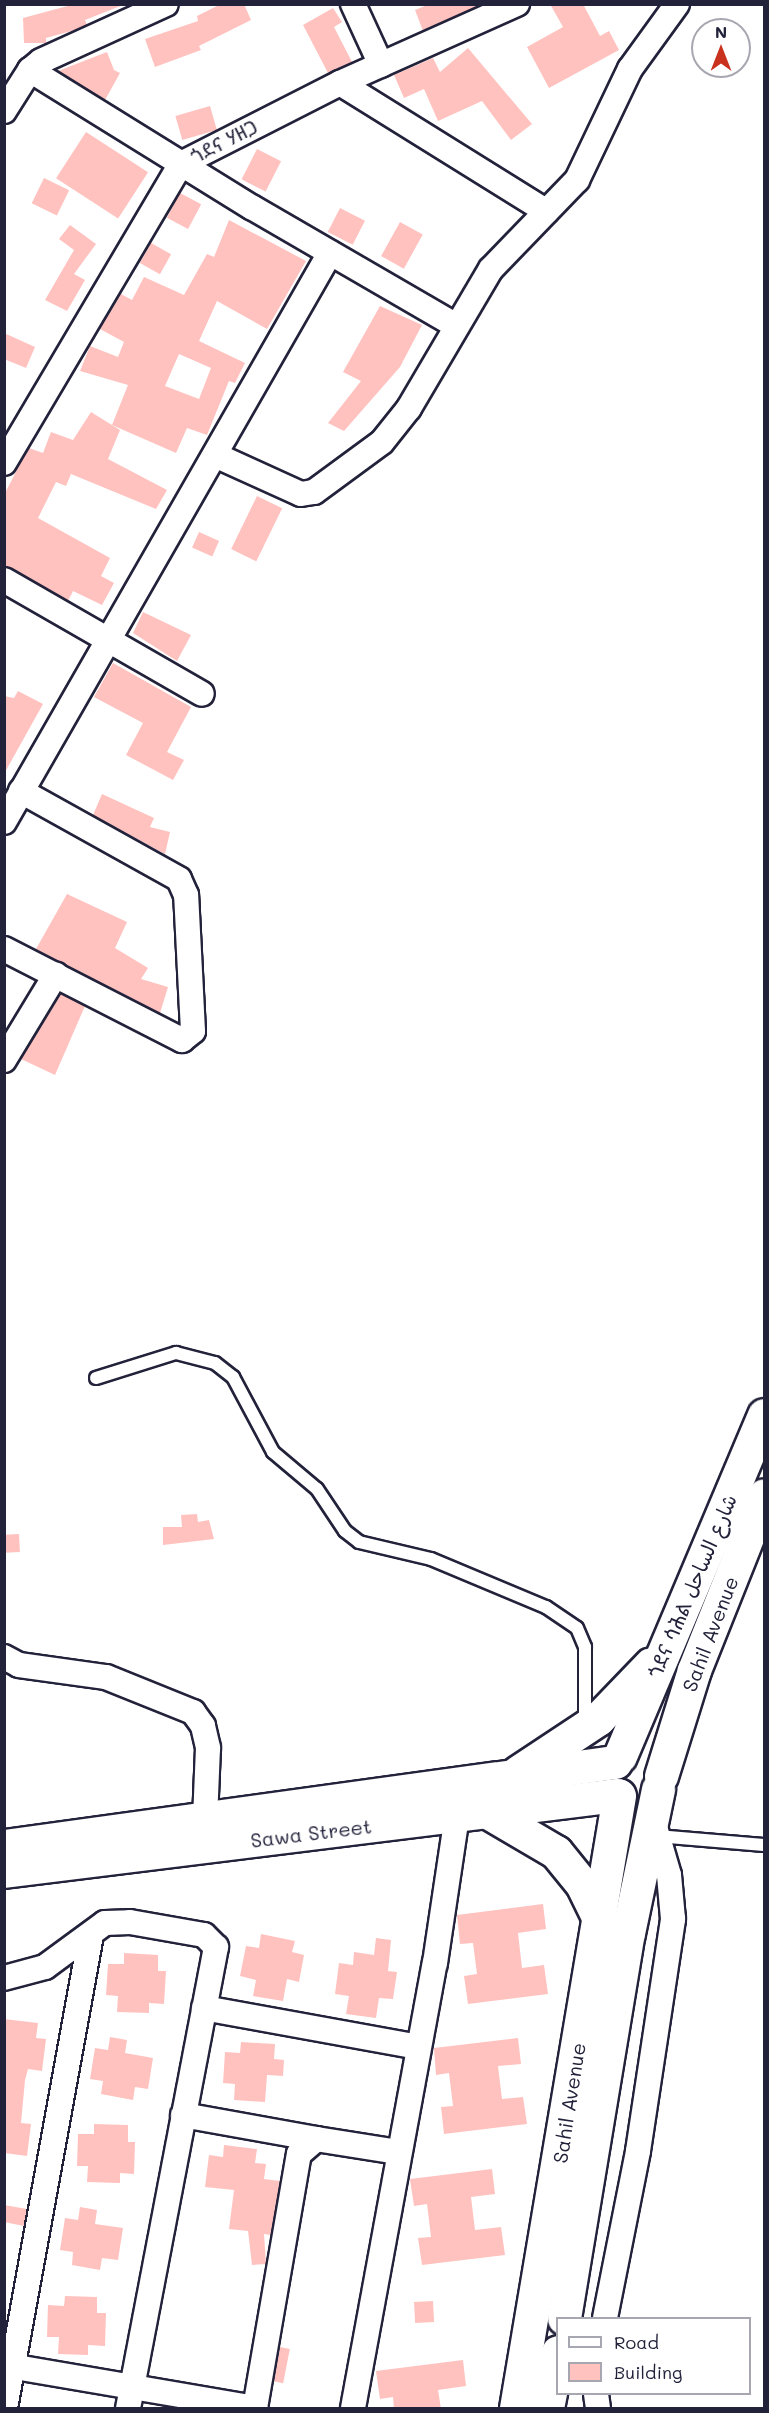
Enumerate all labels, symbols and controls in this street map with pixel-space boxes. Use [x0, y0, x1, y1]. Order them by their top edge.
north arrow [691, 18, 751, 78]
text: N [715, 21, 727, 42]
street label: ጎደና ሃዘጋ [186, 114, 262, 168]
street label: ጎደና ሳሕል شارع الساحل [642, 1491, 742, 1681]
street label: Sahil Avenue [677, 1573, 743, 1695]
street label: Sawa Street [249, 1814, 373, 1852]
street label: Sahil Avenue [548, 2041, 590, 2165]
legend [556, 2317, 751, 2395]
text: Road [614, 2330, 659, 2354]
text: Building [614, 2360, 682, 2384]

